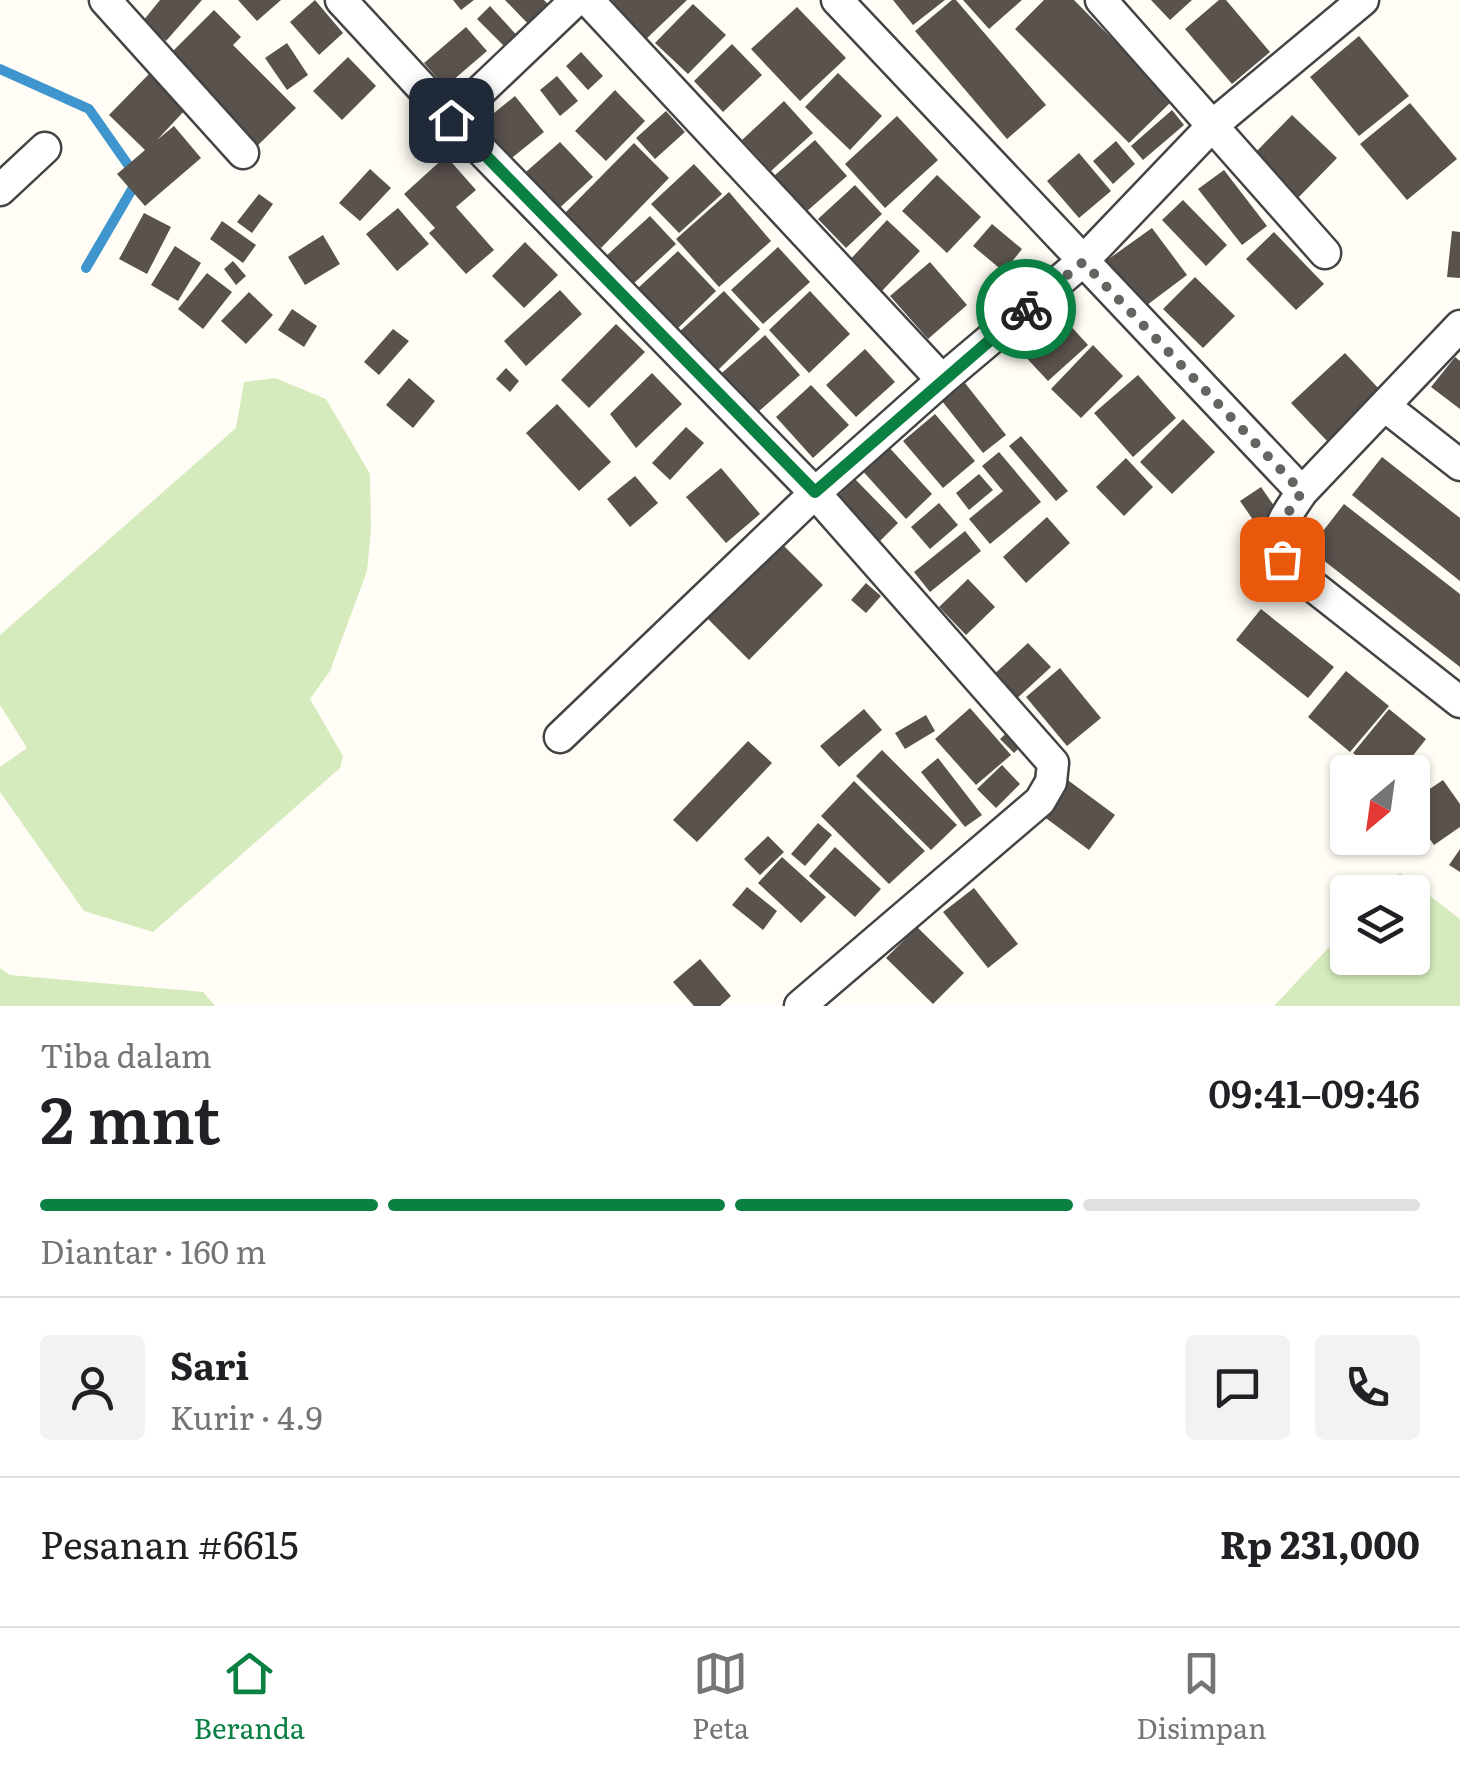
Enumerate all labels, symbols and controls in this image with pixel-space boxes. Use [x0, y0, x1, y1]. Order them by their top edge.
pin [409, 78, 494, 163]
icon: home [424, 93, 479, 148]
courier [976, 259, 1076, 359]
icon: bike [999, 282, 1054, 337]
pin [1240, 517, 1325, 602]
icon: bag [1255, 532, 1310, 587]
north arrow [1330, 755, 1430, 855]
map controls [1330, 755, 1430, 975]
button: layers [1330, 875, 1430, 975]
text: Tiba dalam [40, 1030, 212, 1078]
text: 09:41–09:46 [1208, 1063, 1420, 1120]
text: 2 mnt [40, 1067, 221, 1164]
text: Diantar · 160 m [40, 1226, 267, 1274]
button: person [40, 1335, 145, 1440]
text: Sari [170, 1335, 249, 1392]
button: chat [1185, 1335, 1290, 1440]
button: phone [1315, 1335, 1420, 1440]
text: Kurir · 4.9 [170, 1392, 322, 1440]
text: Pesanan #6615 [40, 1514, 299, 1571]
text: Rp 231,000 [1220, 1514, 1420, 1571]
tab: Beranda [194, 1646, 305, 1748]
tab: Peta [692, 1646, 749, 1748]
tab: Disimpan [1136, 1646, 1266, 1748]

